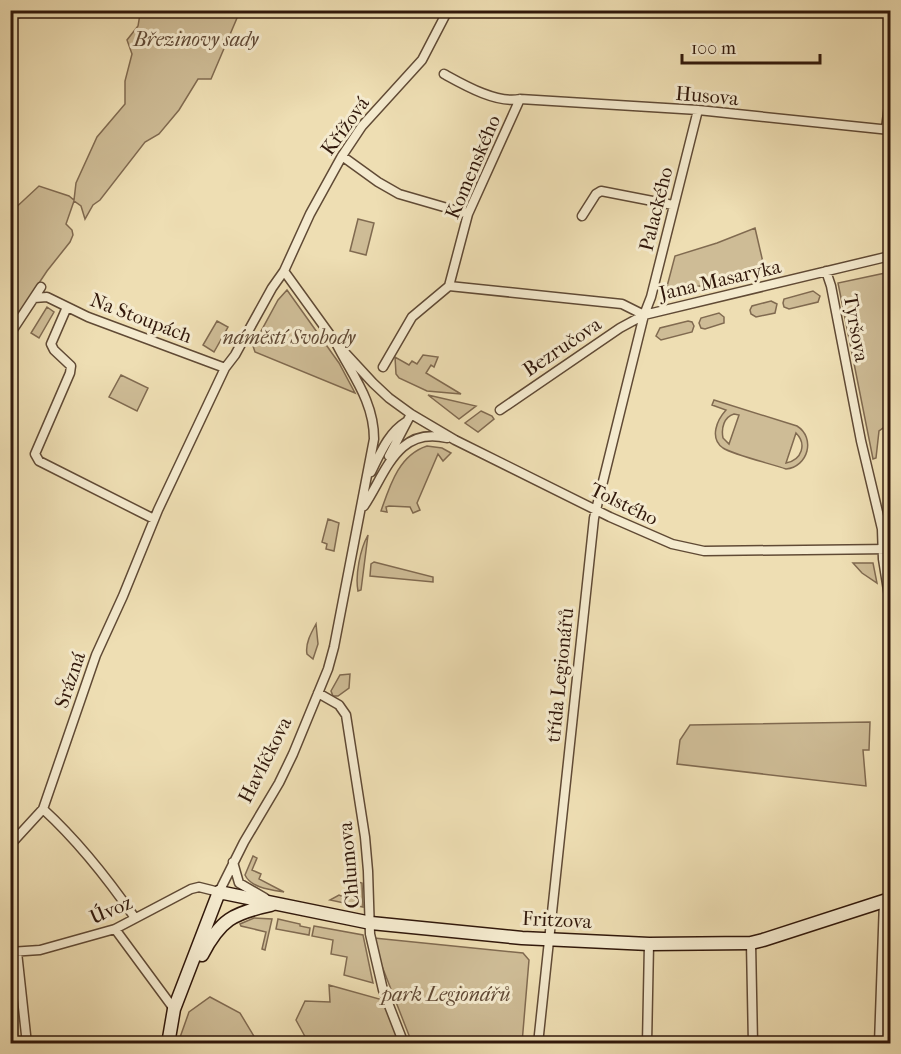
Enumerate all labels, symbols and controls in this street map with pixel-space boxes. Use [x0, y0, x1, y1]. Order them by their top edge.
scale bar [682, 27, 820, 65]
park label: Březinovy sady [133, 28, 259, 51]
text: 100 m [691, 38, 736, 59]
street label: Husova [675, 82, 740, 110]
street label: Křížová [316, 92, 374, 160]
street label: Komenského [441, 112, 505, 222]
street label: Palackého [634, 165, 678, 253]
street label: Jana Masaryka [655, 255, 784, 306]
street label: Na Stoupách [87, 288, 196, 348]
street label: Tyršova [839, 292, 873, 364]
street label: Bezručova [519, 312, 606, 381]
park label: náměstí Svobody [223, 326, 356, 349]
street label: Tolstého [586, 478, 662, 530]
street label: třída Legionářů [541, 606, 579, 743]
street label: Srázná [50, 648, 91, 711]
street label: Havlíčkova [234, 712, 297, 807]
street label: Chlumova [334, 820, 364, 909]
street label: Úvoz [86, 890, 136, 929]
street label: Fritzova [522, 907, 593, 933]
park label: park Legionářů [379, 983, 510, 1006]

